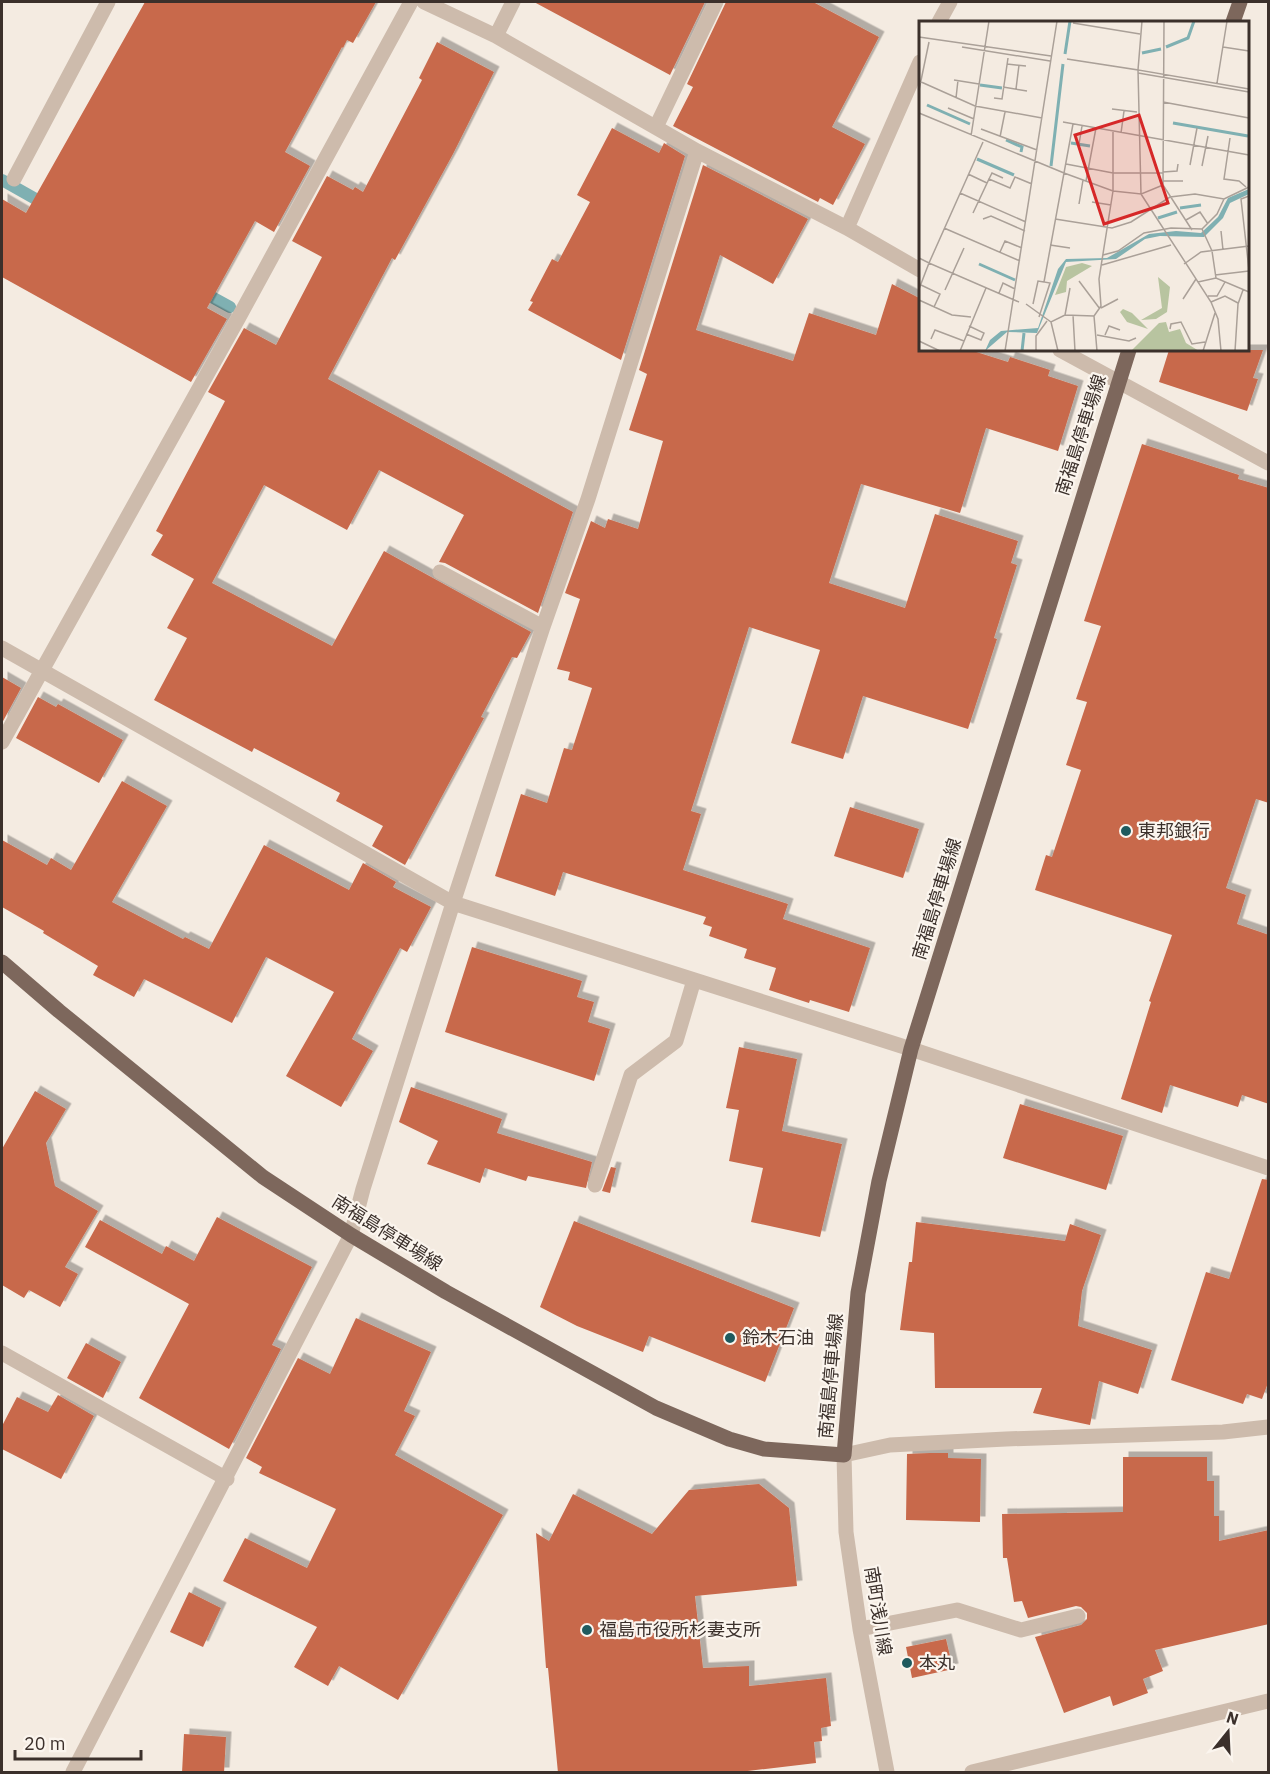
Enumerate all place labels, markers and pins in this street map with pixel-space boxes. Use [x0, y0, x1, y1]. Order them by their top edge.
place label: 東邦銀行 [1138, 819, 1210, 842]
marker: 東邦銀行 [1119, 824, 1133, 838]
place label: 鈴木石油 [742, 1326, 814, 1349]
marker: 鈴木石油 [723, 1331, 737, 1345]
place label: 福島市役所杉妻支所 [599, 1618, 761, 1641]
marker: 福島市役所杉妻支所 [580, 1623, 594, 1637]
place label: 本丸 [919, 1651, 955, 1674]
marker: 本丸 [900, 1656, 914, 1670]

